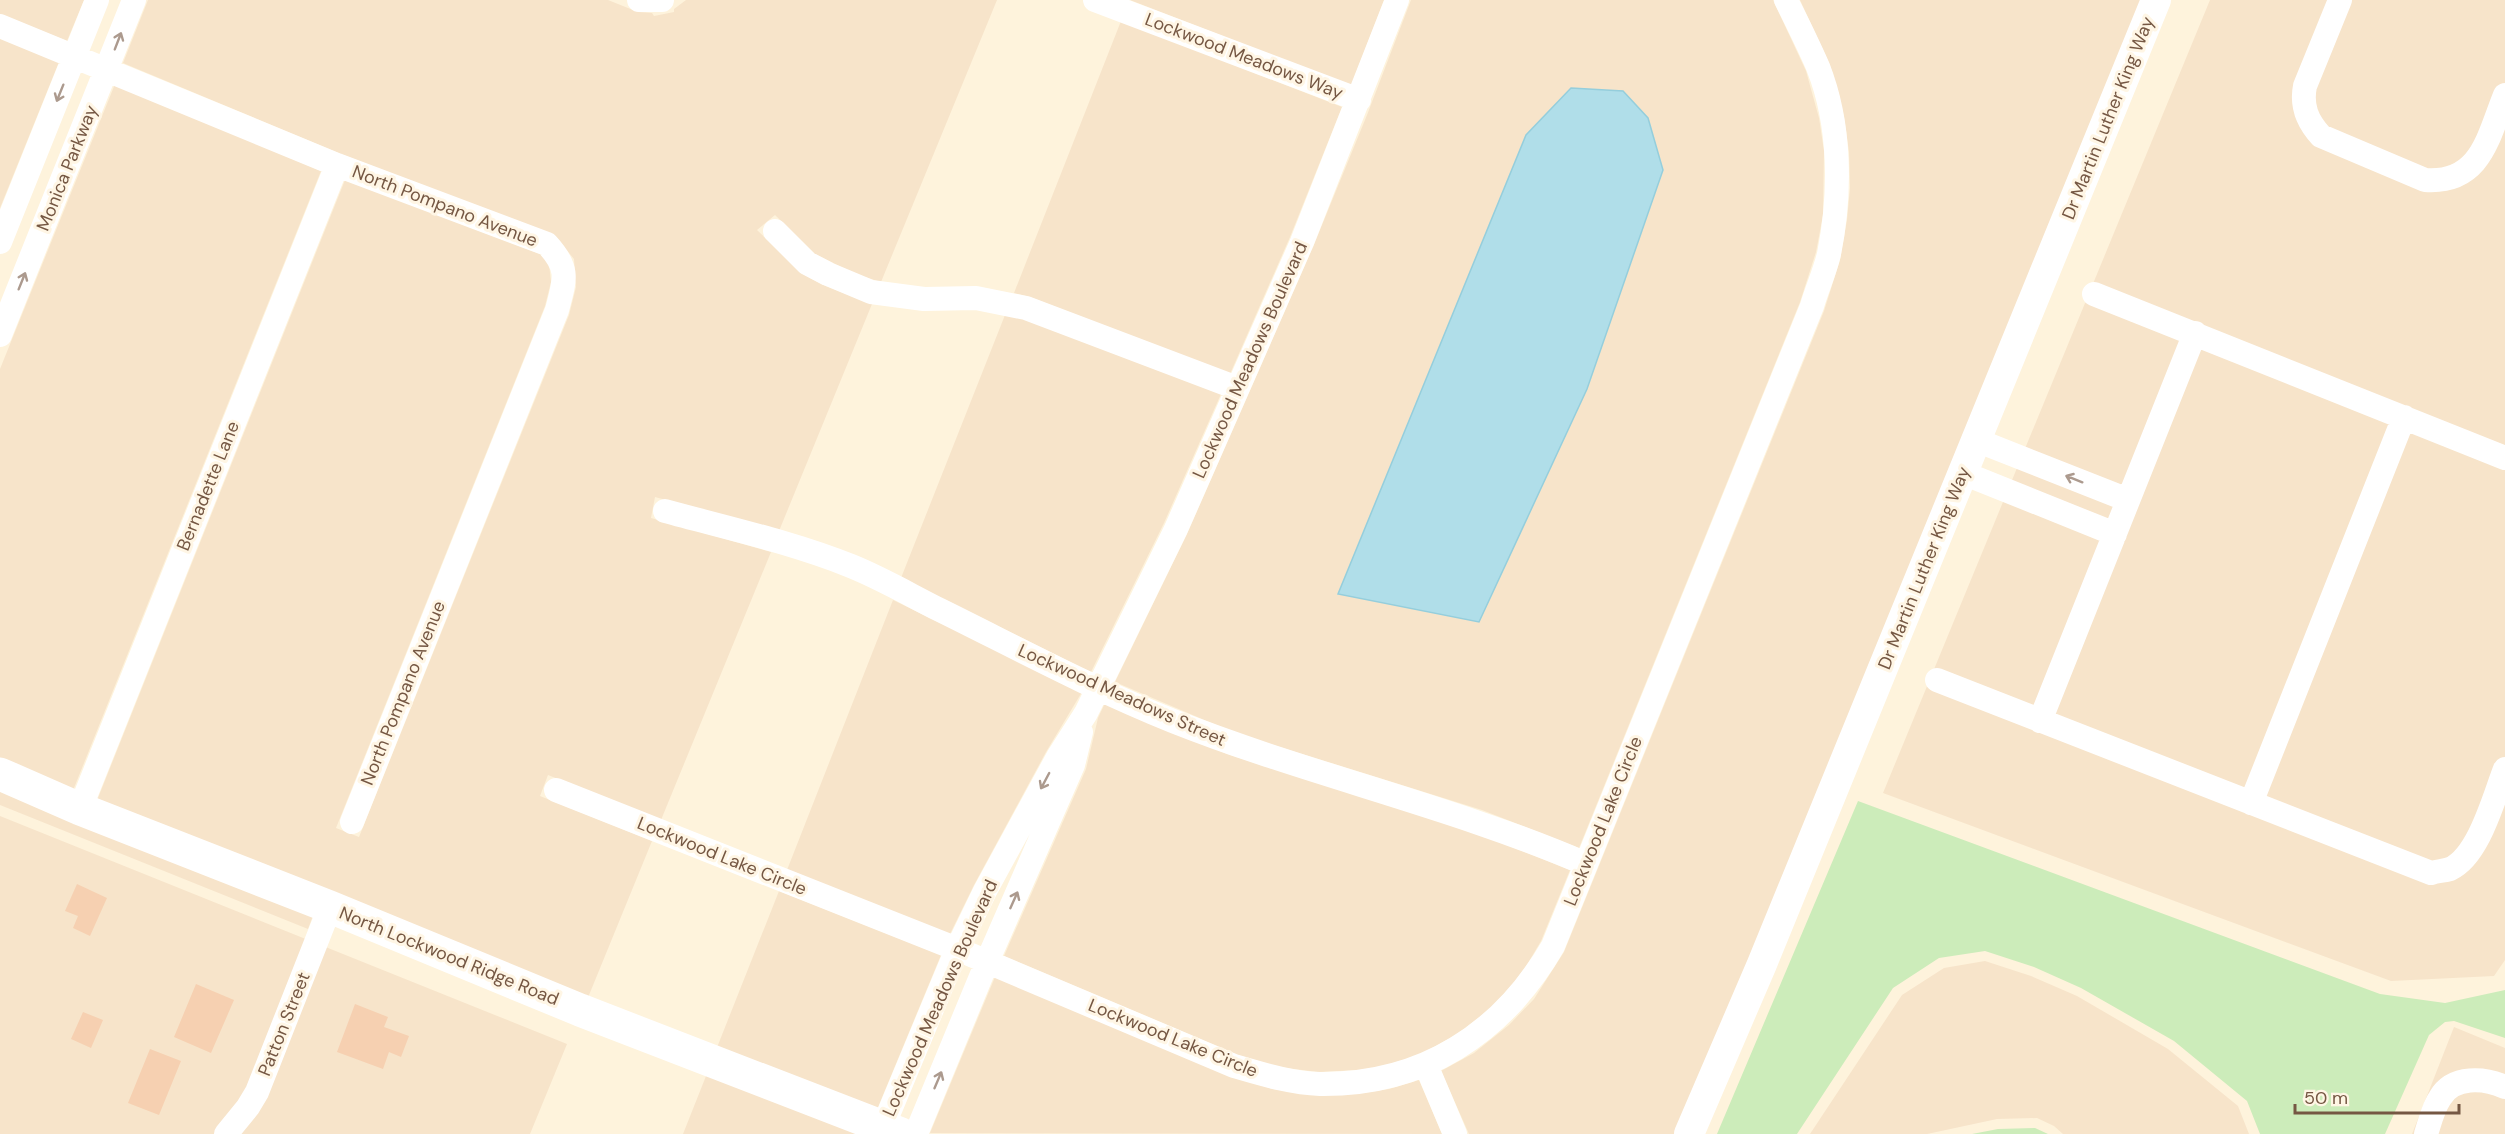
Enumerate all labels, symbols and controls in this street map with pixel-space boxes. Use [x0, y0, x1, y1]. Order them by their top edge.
street label: Lockwood Meadows Way [1141, 7, 1347, 105]
street label: Dr Martin Luther King Way [2056, 13, 2160, 223]
one-way arrow [113, 33, 124, 51]
one-way arrow [54, 84, 65, 102]
street label: Monica Parkway [31, 101, 103, 235]
street label: North Pompano Avenue [349, 160, 541, 252]
street label: Lockwood Meadows Boulevard [1187, 238, 1313, 482]
one-way arrow [17, 272, 28, 291]
street label: Bernadette Lane [171, 418, 245, 554]
street label: Dr Martin Luther King Way [1872, 463, 1976, 673]
one-way arrow [2065, 473, 2084, 484]
street label: North Pompano Avenue [355, 597, 451, 789]
street label: Lockwood Meadows Street [1014, 638, 1230, 752]
street label: Lockwood Lake Circle [1558, 733, 1648, 909]
one-way arrow [1039, 771, 1050, 789]
street label: Lockwood Lake Circle [634, 811, 810, 901]
street label: Lockwood Meadows Boulevard [877, 876, 1003, 1120]
one-way arrow [1009, 892, 1020, 910]
street label: North Lockwood Ridge Road [336, 901, 562, 1011]
street label: Patton Street [252, 968, 316, 1080]
street label: Lockwood Lake Circle [1085, 993, 1261, 1083]
one-way arrow [933, 1071, 944, 1090]
scale bar [2295, 1077, 2458, 1115]
text: 50 m [2304, 1086, 2348, 1110]

